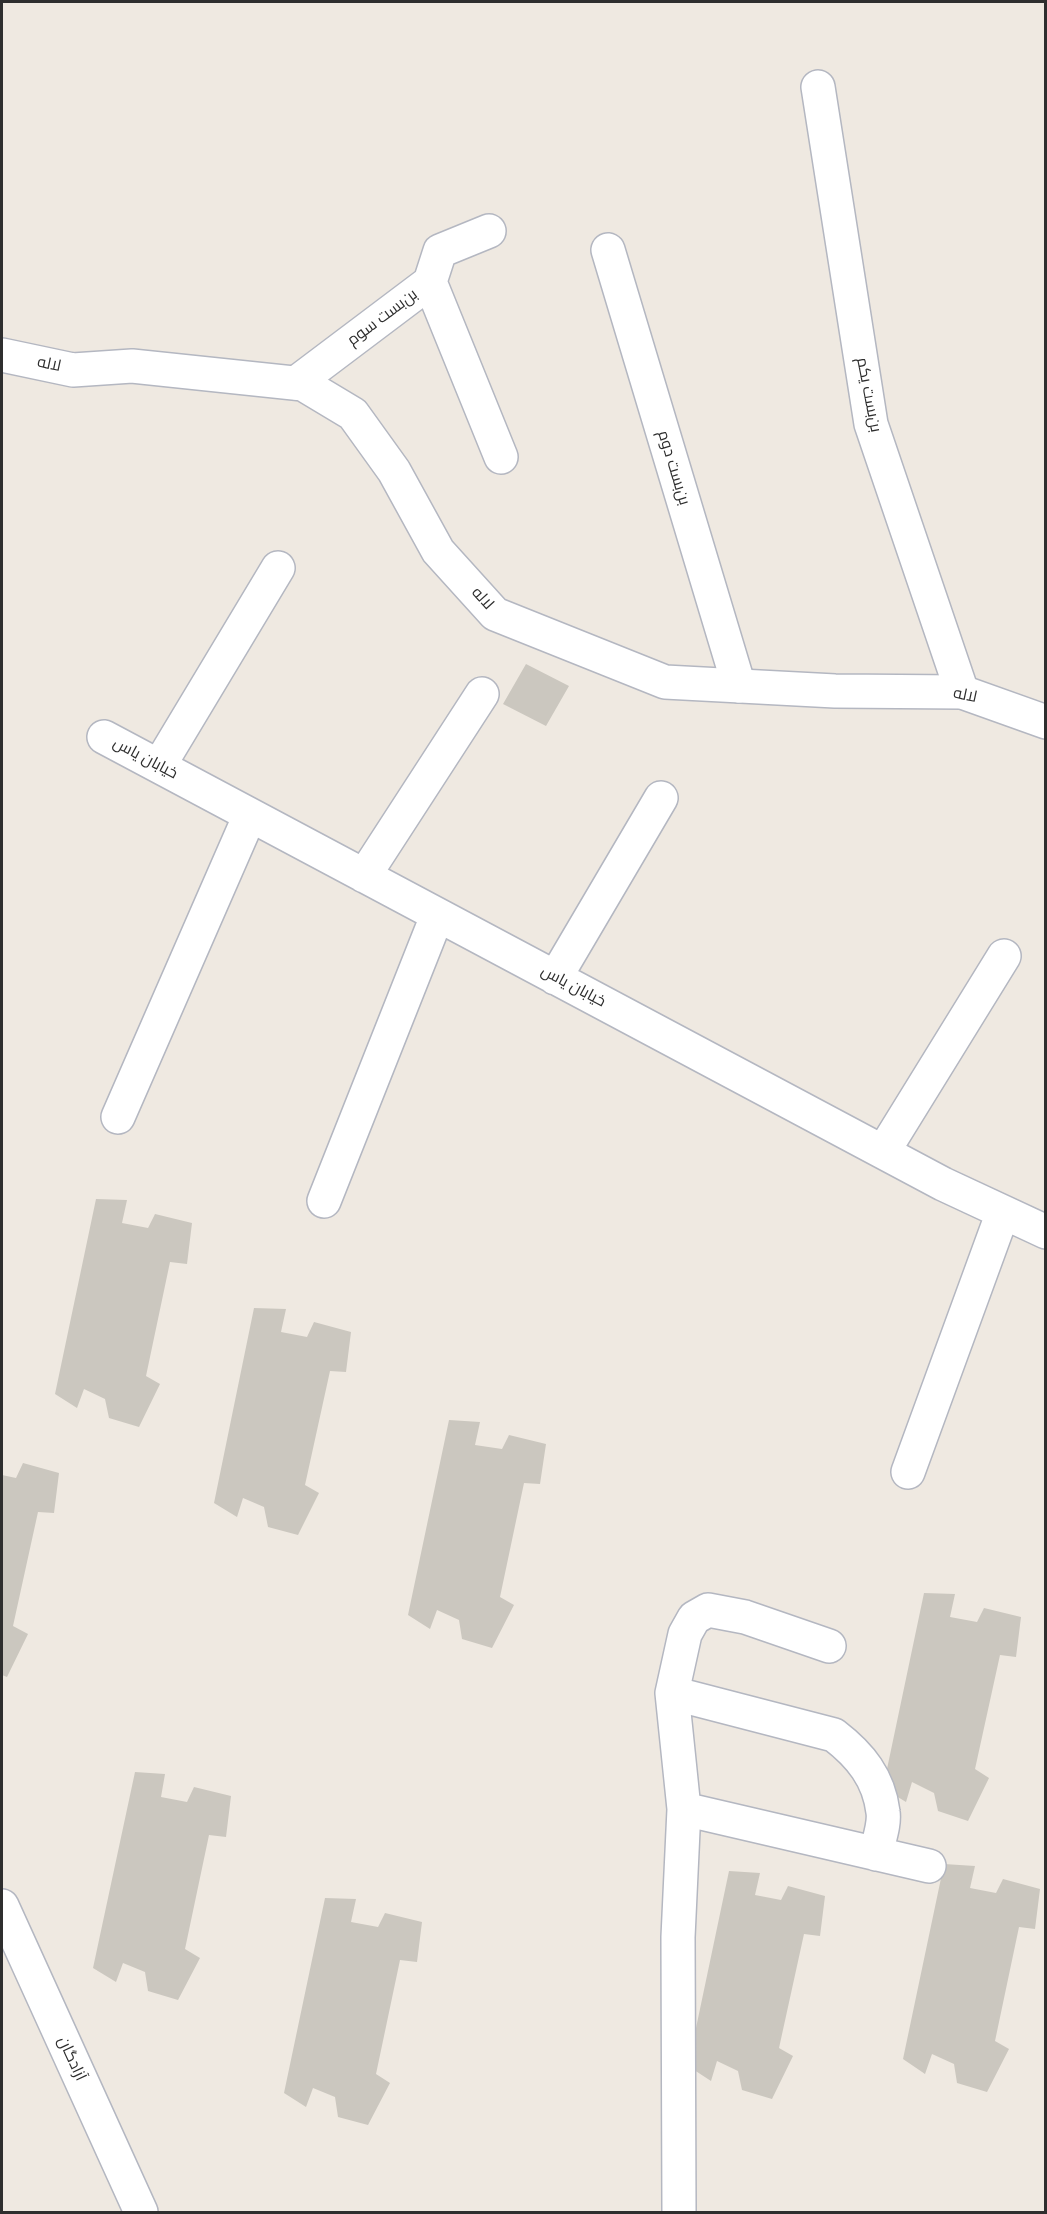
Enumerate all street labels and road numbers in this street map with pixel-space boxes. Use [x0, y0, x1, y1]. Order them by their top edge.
street label: بن‌بست سوم [344, 285, 422, 351]
street label: لاله [35, 353, 63, 377]
street label: بن‌بست یکم [851, 356, 885, 434]
street label: بن‌بست دوم [653, 428, 693, 508]
street label: لاله [467, 584, 497, 614]
street label: لاله [951, 684, 979, 708]
street label: خیابان یاس [109, 734, 181, 784]
street label: خیابان یاس [537, 962, 609, 1012]
street label: آزادگان [52, 2034, 90, 2084]

